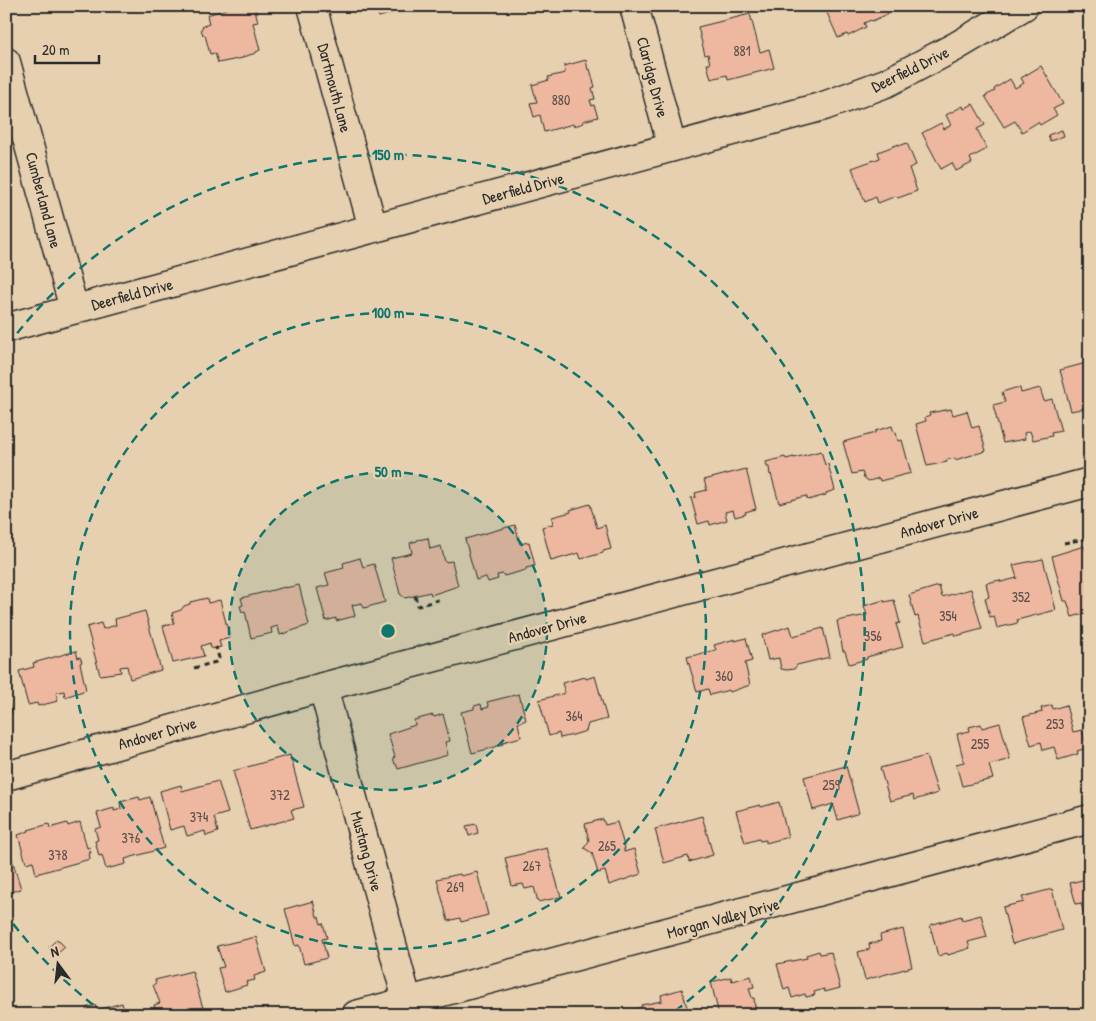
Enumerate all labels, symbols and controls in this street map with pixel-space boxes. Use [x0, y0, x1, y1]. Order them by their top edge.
scale bar [35, 32, 99, 64]
street label: Claridge Drive [632, 34, 674, 120]
text: 20 m [42, 39, 69, 60]
street label: Dartmouth Lane [313, 41, 358, 135]
house number: 881 [733, 41, 751, 60]
street label: Deerfield Drive [868, 41, 953, 97]
house number: 880 [552, 90, 570, 109]
text: 150 m [372, 144, 404, 165]
street label: Cumberland Lane [21, 149, 68, 251]
street label: Deerfield Drive [480, 166, 567, 209]
street label: Deerfield Drive [89, 272, 176, 315]
text: 100 m [372, 302, 404, 323]
text: 50 m [375, 461, 401, 482]
street label: Andover Drive [897, 501, 981, 543]
house number: 352 [1012, 587, 1031, 606]
street label: Andover Drive [505, 606, 589, 648]
house number: 354 [939, 606, 957, 625]
centre of rings [379, 622, 397, 640]
house number: 356 [864, 626, 882, 645]
house number: 360 [715, 666, 733, 685]
house number: 364 [565, 706, 583, 725]
street label: Andover Drive [115, 711, 199, 755]
house number: 253 [1046, 714, 1064, 733]
house number: 255 [971, 734, 989, 753]
house number: 259 [822, 775, 840, 794]
house number: 372 [270, 785, 290, 804]
house number: 374 [190, 807, 208, 826]
street label: Mustang Drive [346, 809, 388, 894]
house number: 376 [122, 828, 141, 847]
house number: 265 [598, 836, 616, 855]
house number: 378 [48, 845, 68, 864]
house number: 267 [522, 856, 542, 875]
house number: 269 [446, 877, 464, 896]
street label: Morgan Valley Drive [664, 892, 782, 944]
north arrow [32, 938, 82, 988]
text: N [48, 941, 61, 961]

